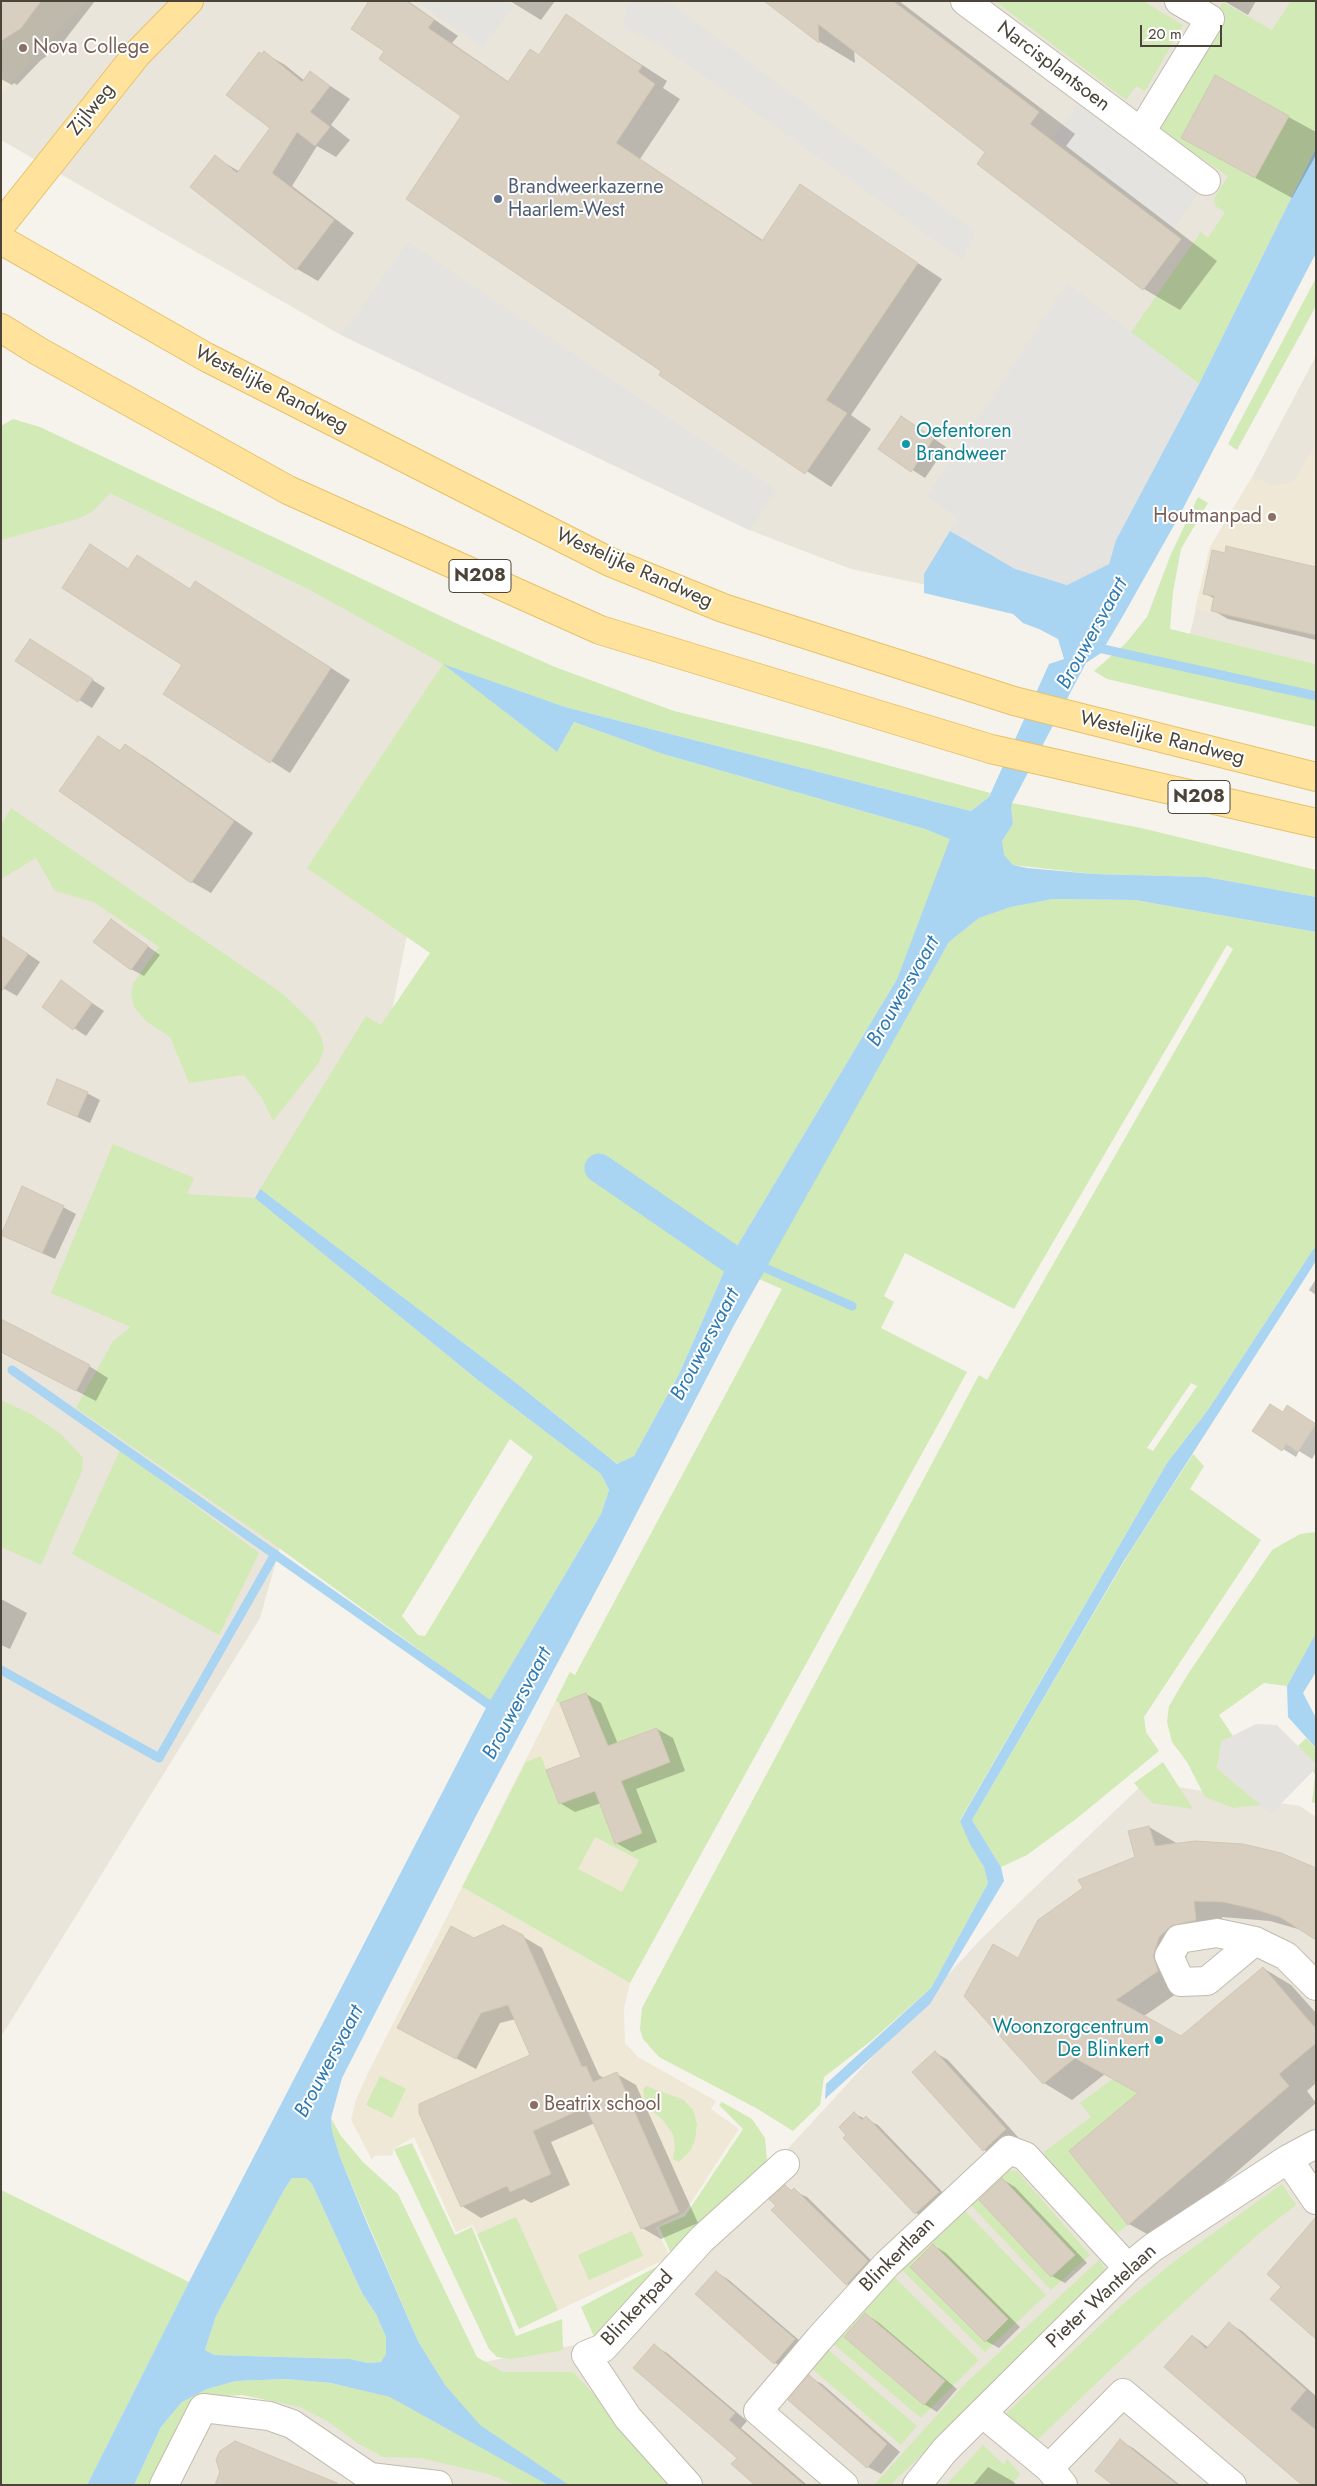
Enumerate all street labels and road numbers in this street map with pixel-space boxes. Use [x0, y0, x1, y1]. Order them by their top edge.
street label: Narcisplantsoen [992, 17, 1114, 117]
street label: Zijlweg [64, 79, 120, 141]
street label: Westelijke Randweg [190, 341, 352, 439]
street label: Westelijke Randweg [552, 524, 716, 614]
road number: N208 [449, 560, 511, 592]
street label: Westelijke Randweg [1077, 707, 1247, 771]
road number: N208 [1168, 780, 1230, 814]
street label: Blinkertlaan [855, 2212, 941, 2298]
street label: Pieter Wantelaan [1042, 2240, 1162, 2354]
street label: Blinkertpad [597, 2266, 679, 2352]

